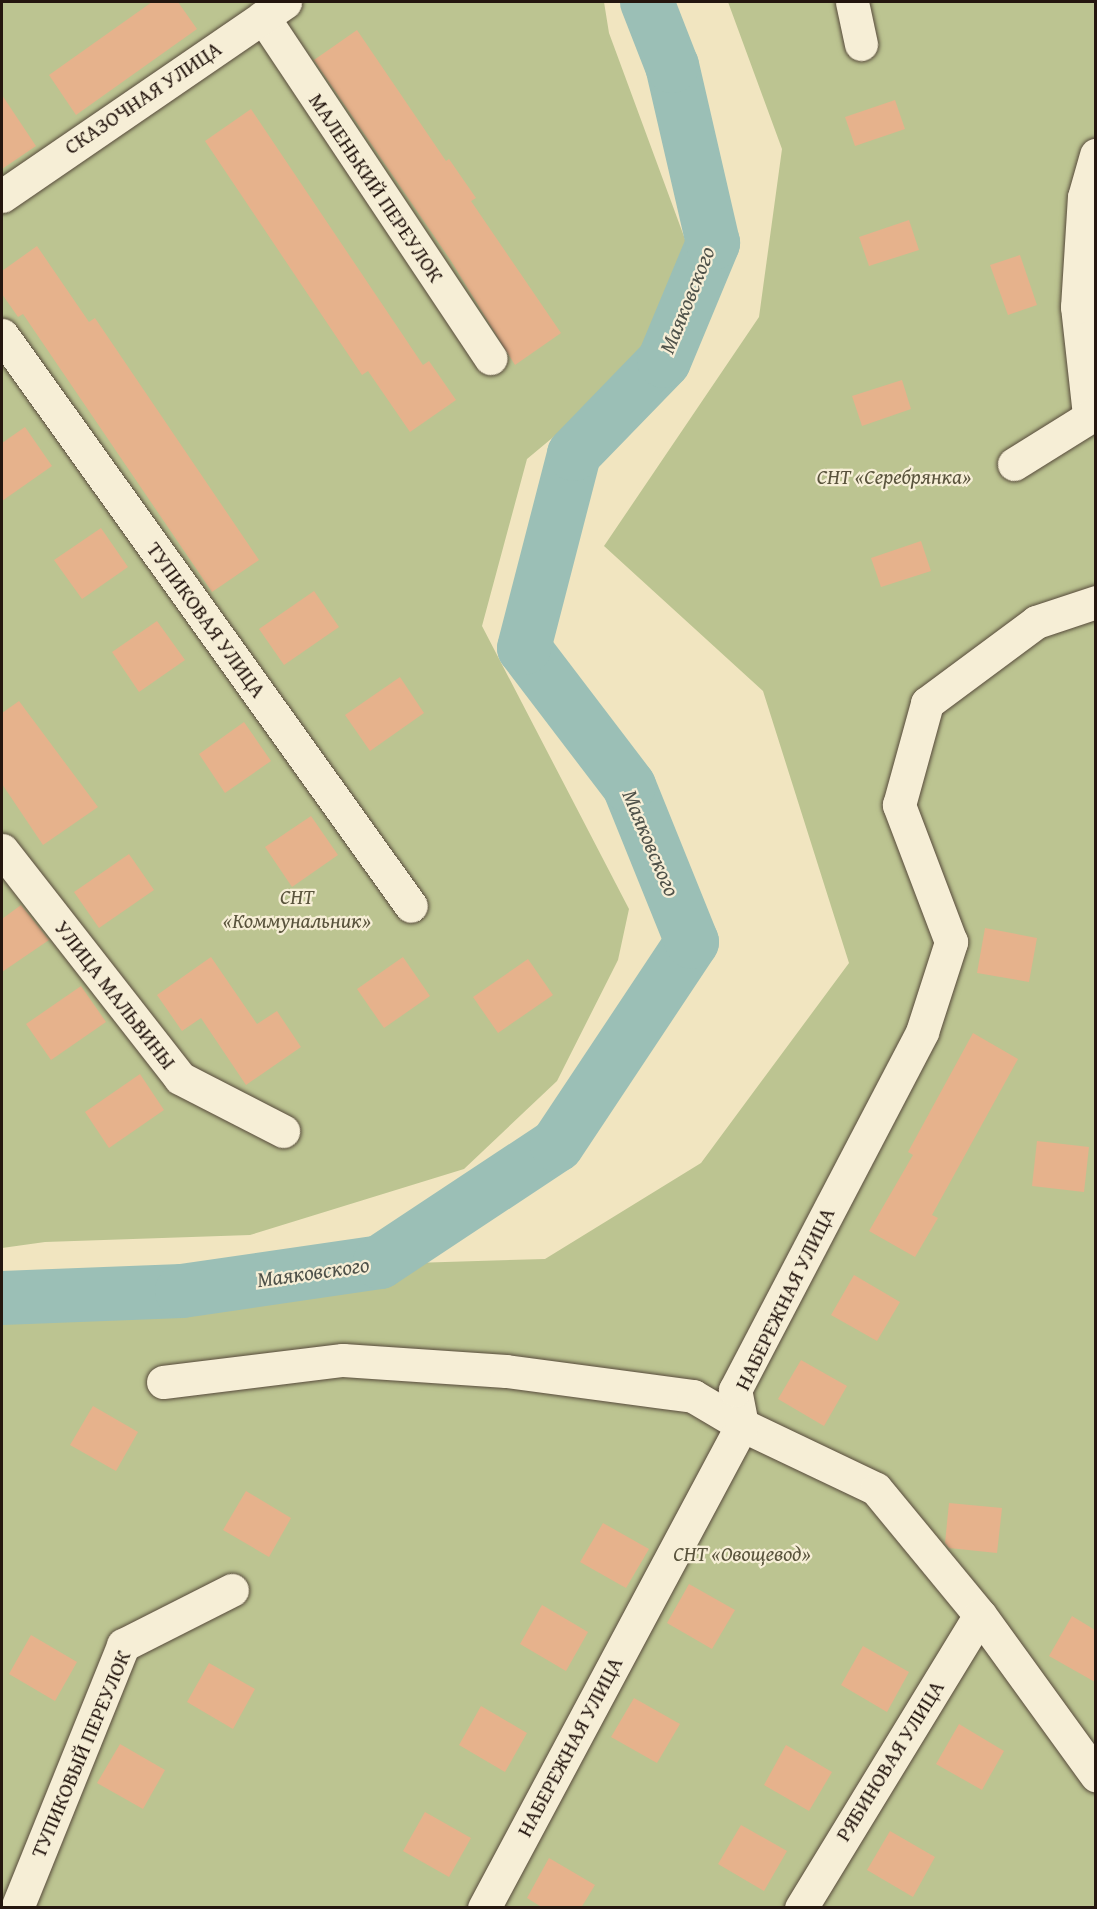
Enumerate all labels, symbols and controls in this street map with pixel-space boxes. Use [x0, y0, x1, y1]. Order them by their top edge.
street label: СКАЗОЧНАЯ УЛИЦА [60, 36, 226, 160]
street label: МАЛЕНЬКИЙ ПЕРЕУЛОК [303, 89, 449, 287]
water label: Маяковского [654, 243, 720, 357]
park label: СНТ «Серебрянка» [817, 464, 971, 490]
street label: ТУПИКОВАЯ УЛИЦА [141, 537, 271, 703]
water label: Маяковского [617, 786, 685, 900]
park label: СНТ «Коммунальник» [223, 884, 371, 934]
street label: УЛИЦА МАЛЬВИНЫ [49, 916, 181, 1074]
street label: НАБЕРЕЖНАЯ УЛИЦА [730, 1204, 840, 1394]
water label: Маяковского [255, 1251, 371, 1293]
park label: СНТ «Овощевод» [673, 1541, 811, 1567]
street label: ТУПИКОВЫЙ ПЕРЕУЛОК [26, 1647, 136, 1861]
street label: НАБЕРЕЖНАЯ УЛИЦА [512, 1653, 628, 1841]
street label: РЯБИНОВАЯ УЛИЦА [830, 1676, 950, 1846]

